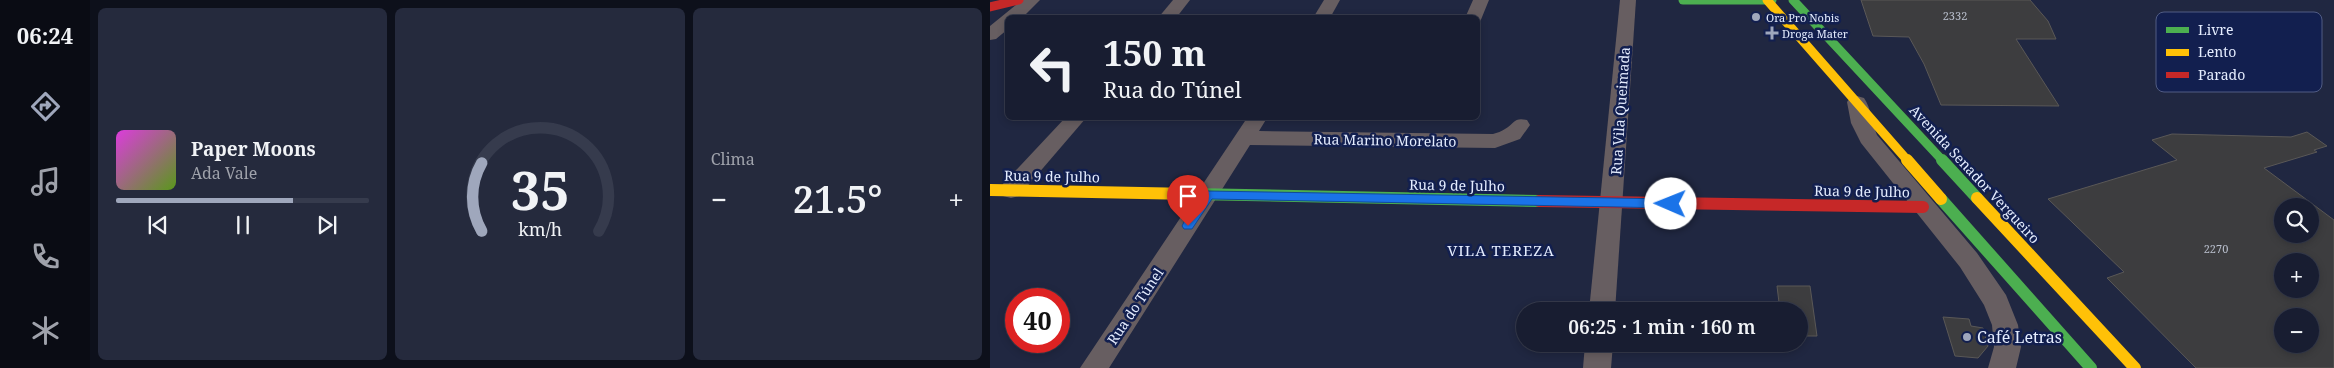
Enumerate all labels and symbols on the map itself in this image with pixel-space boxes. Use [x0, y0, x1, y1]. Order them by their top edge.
house number: 2332 [1943, 8, 1967, 23]
place label: Ora Pro Nobis [1766, 10, 1839, 25]
marker: Ora Pro Nobis [1750, 11, 1762, 23]
legend [2156, 12, 2322, 92]
text: Livre [2198, 20, 2233, 39]
place label: Droga Mater [1782, 26, 1849, 41]
marker: Droga Mater [1766, 27, 1778, 39]
text: Lento [2198, 42, 2236, 61]
street label: Rua Vila Queimada [1606, 46, 1634, 176]
text: Parado [2198, 65, 2245, 84]
street label: Avenida Senador Vergueiro [1906, 101, 2044, 247]
street label: Rua Marino Morelato [1313, 129, 1457, 151]
street label: Rua 9 de Julho [1004, 166, 1100, 186]
pin [1167, 175, 1209, 226]
street label: Rua 9 de Julho [1409, 175, 1505, 195]
position arrow [1644, 177, 1696, 229]
street label: Rua 9 de Julho [1814, 181, 1910, 201]
district label: VILA TEREZA [1447, 240, 1555, 260]
house number: 2270 [2204, 241, 2228, 256]
street label: Rua do Túnel [1102, 264, 1168, 348]
speed limit sign: 40 [1005, 288, 1070, 353]
place label: Café Letras [1977, 326, 2062, 348]
marker: Café Letras [1961, 331, 1973, 343]

